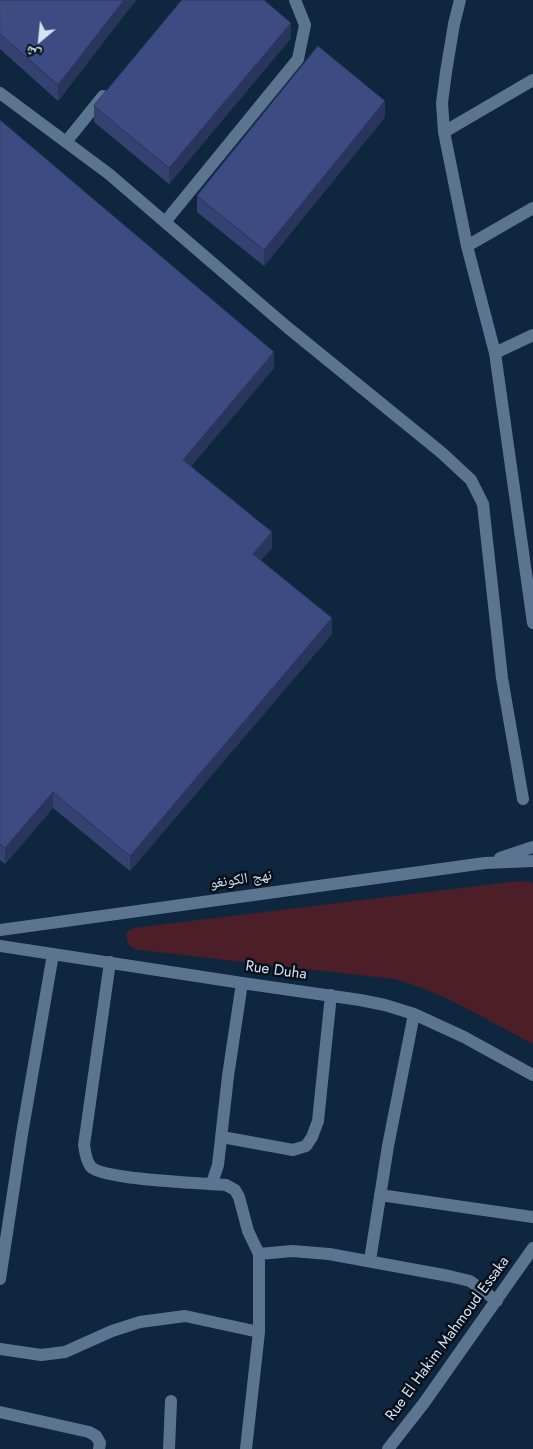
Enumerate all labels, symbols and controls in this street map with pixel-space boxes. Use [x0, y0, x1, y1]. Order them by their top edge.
north arrow [15, 15, 65, 65]
text: ش [22, 41, 44, 66]
street label: نهج الكونغو [209, 867, 273, 893]
street label: Rue Duha [244, 958, 308, 984]
street label: Rue El Hakim Mahmoud Essaka [382, 1253, 514, 1425]

